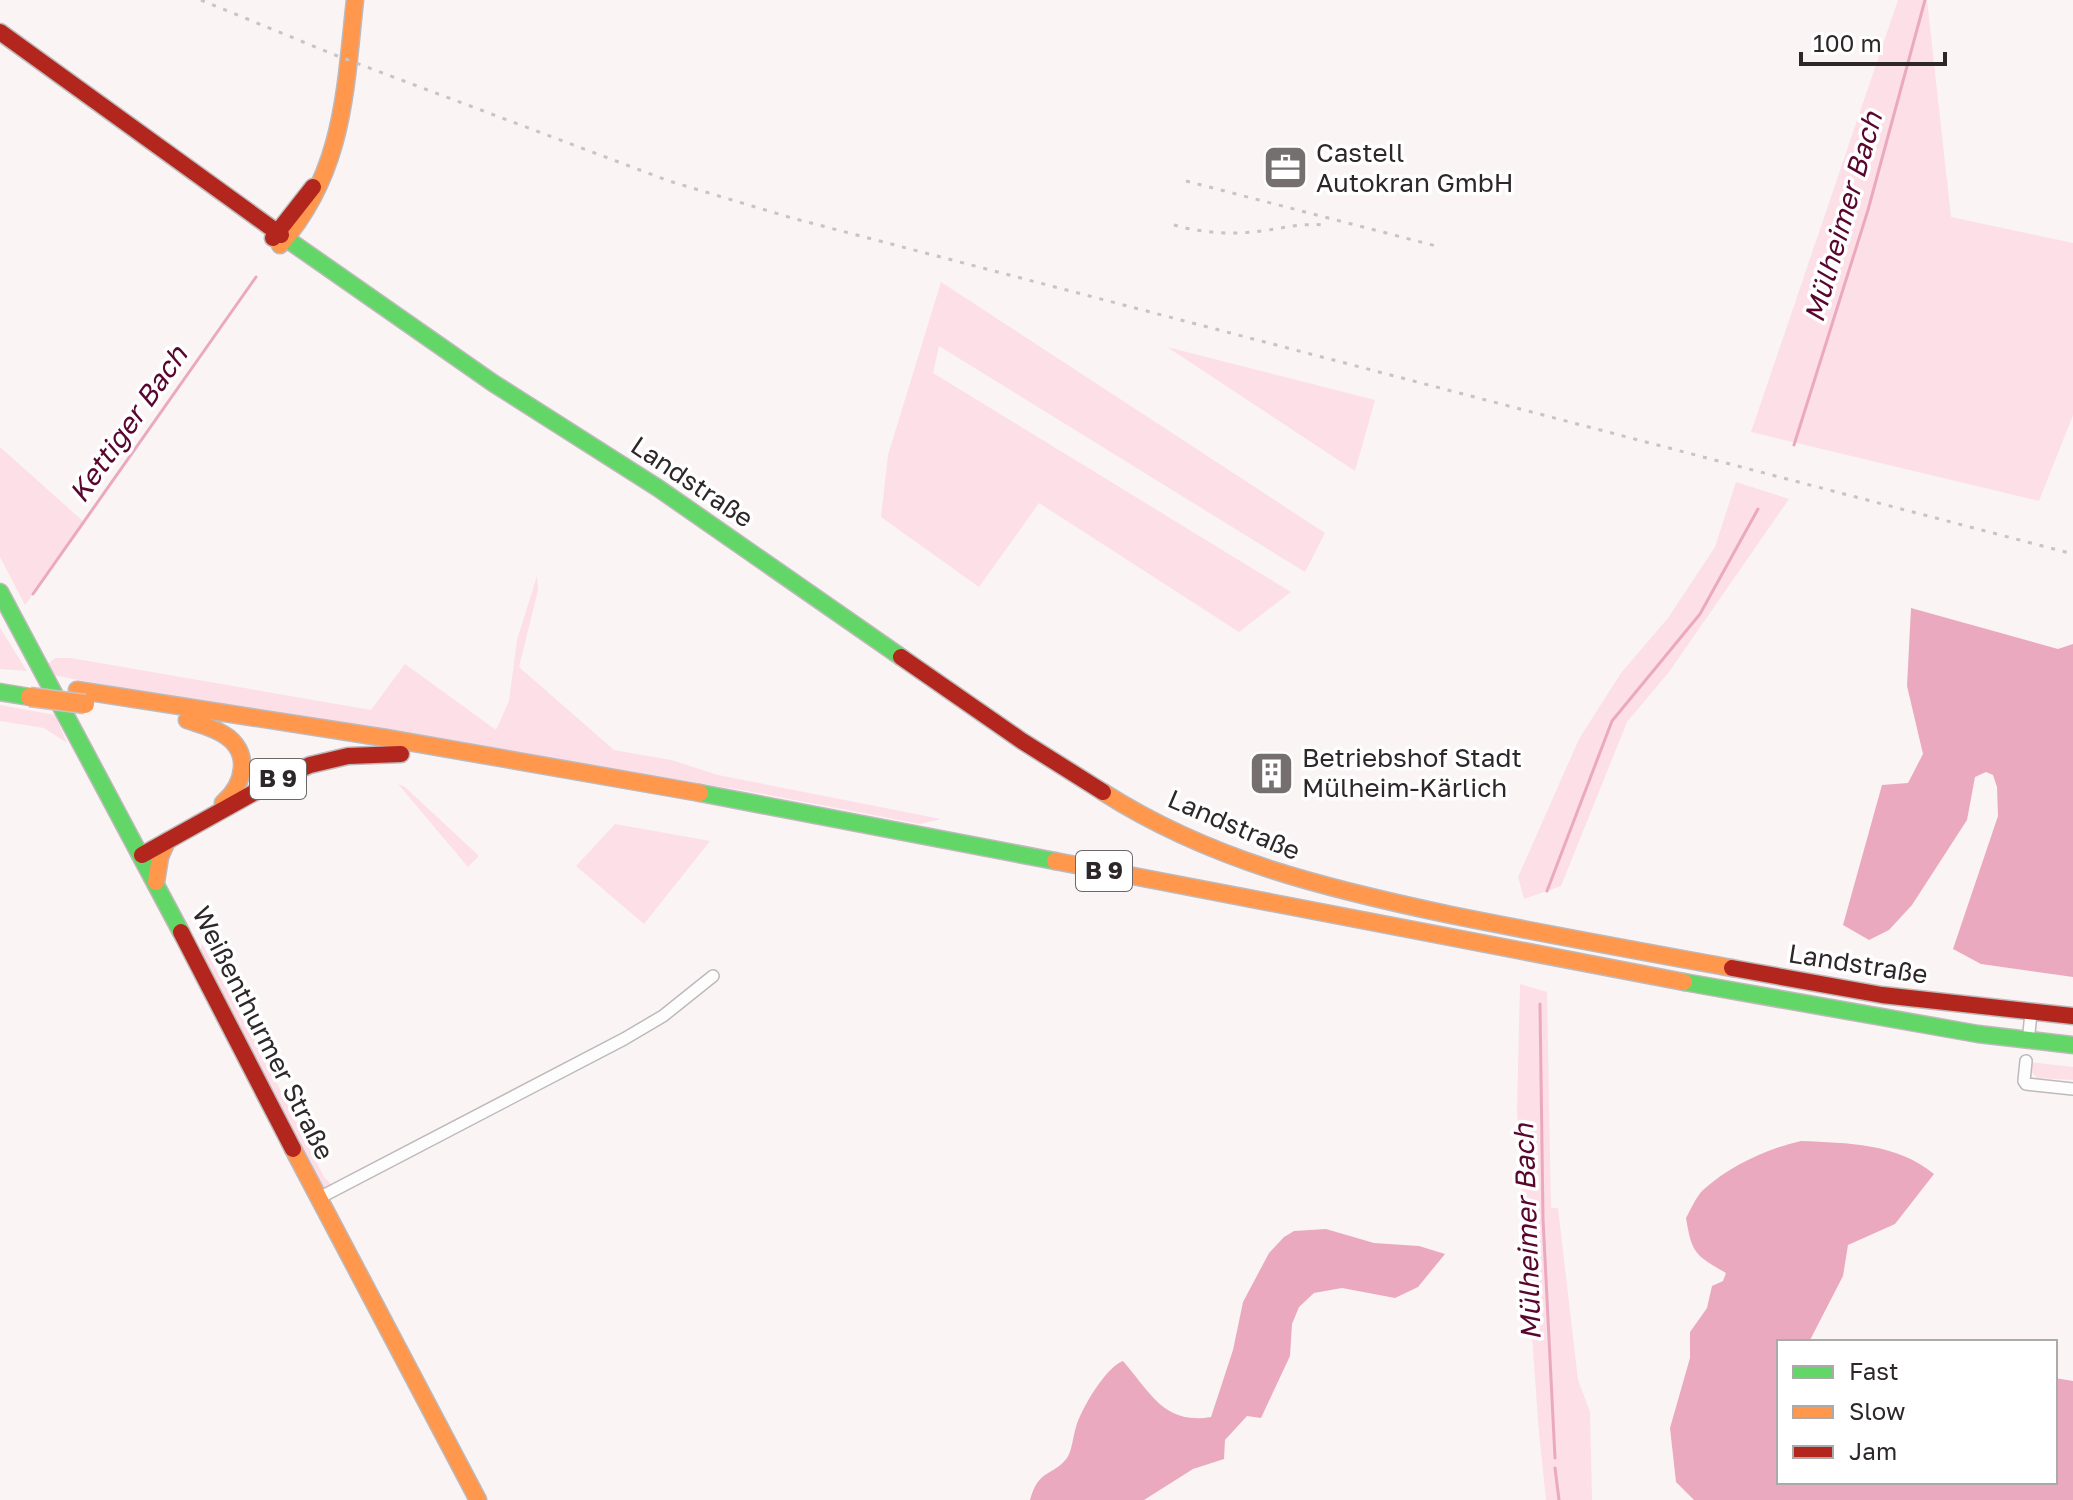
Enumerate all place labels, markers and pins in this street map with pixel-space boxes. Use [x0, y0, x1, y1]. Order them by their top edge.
place label: Castell Autokran GmbH [1316, 137, 1513, 198]
office icon: Castell Autokran GmbH [1261, 144, 1309, 192]
place label: Betriebshof Stadt Mülheim-Kärlich [1302, 742, 1522, 803]
building icon: Betriebshof Stadt Mülheim-Kärlich [1247, 749, 1295, 797]

